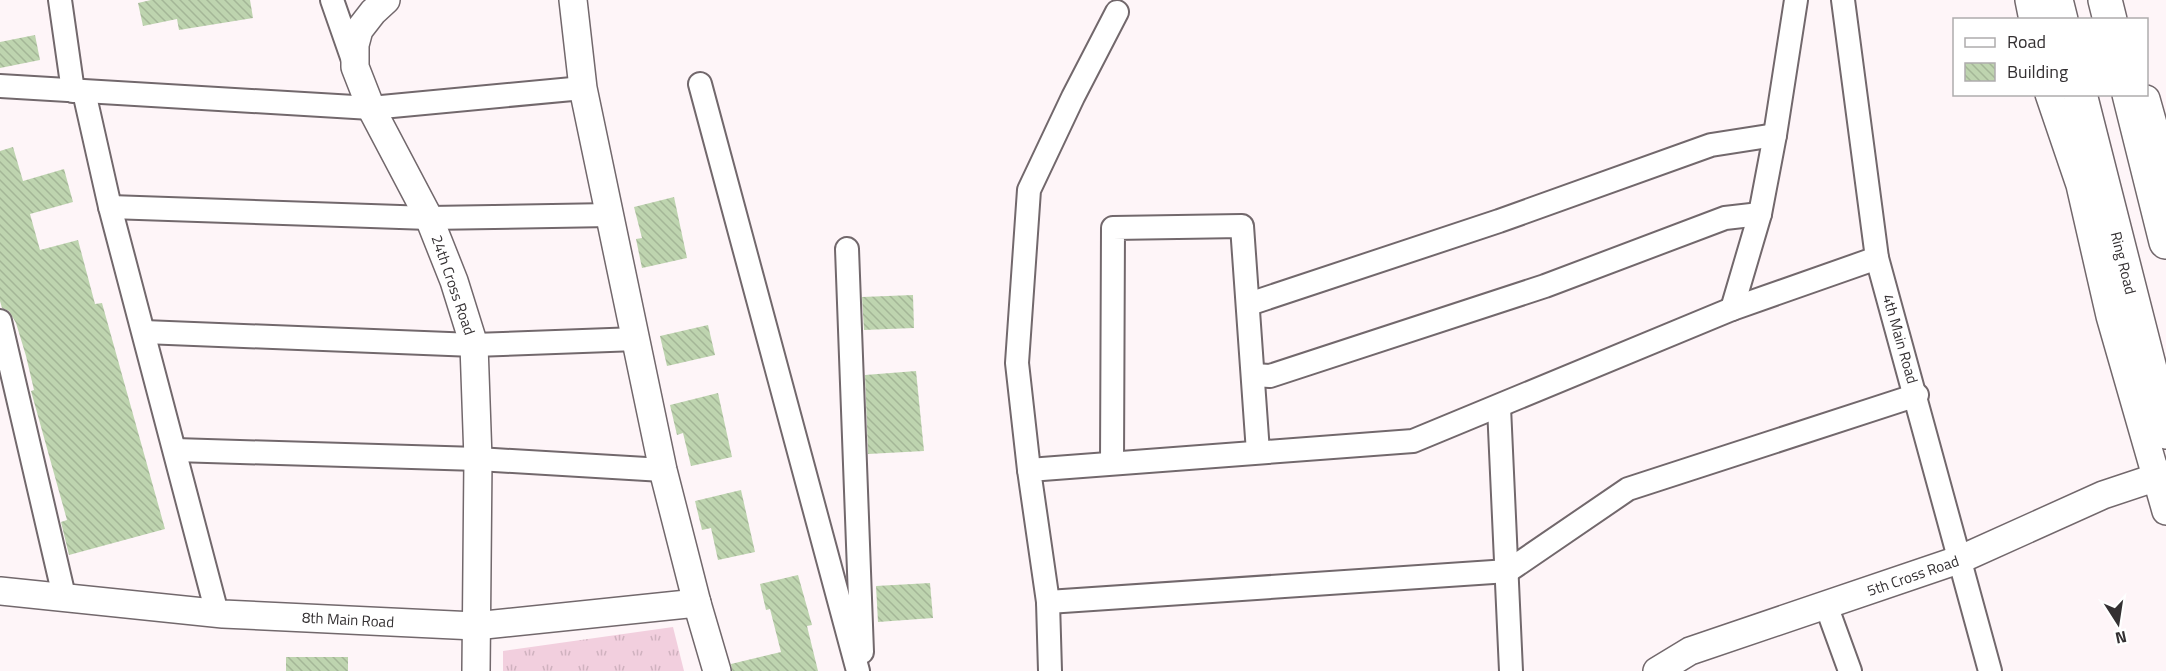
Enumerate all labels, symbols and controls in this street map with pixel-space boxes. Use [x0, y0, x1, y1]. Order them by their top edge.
legend [1953, 18, 2148, 96]
text: Road [2007, 28, 2046, 55]
text: Building [2007, 58, 2068, 85]
street label: Ring Road [2105, 229, 2142, 297]
street label: 24th Cross Road [426, 232, 481, 338]
street label: 4th Main Road [1877, 291, 1924, 386]
street label: 5th Cross Road [1864, 549, 1962, 602]
north arrow [2088, 593, 2148, 653]
street label: 8th Main Road [301, 606, 395, 633]
text: N [2113, 625, 2129, 651]

